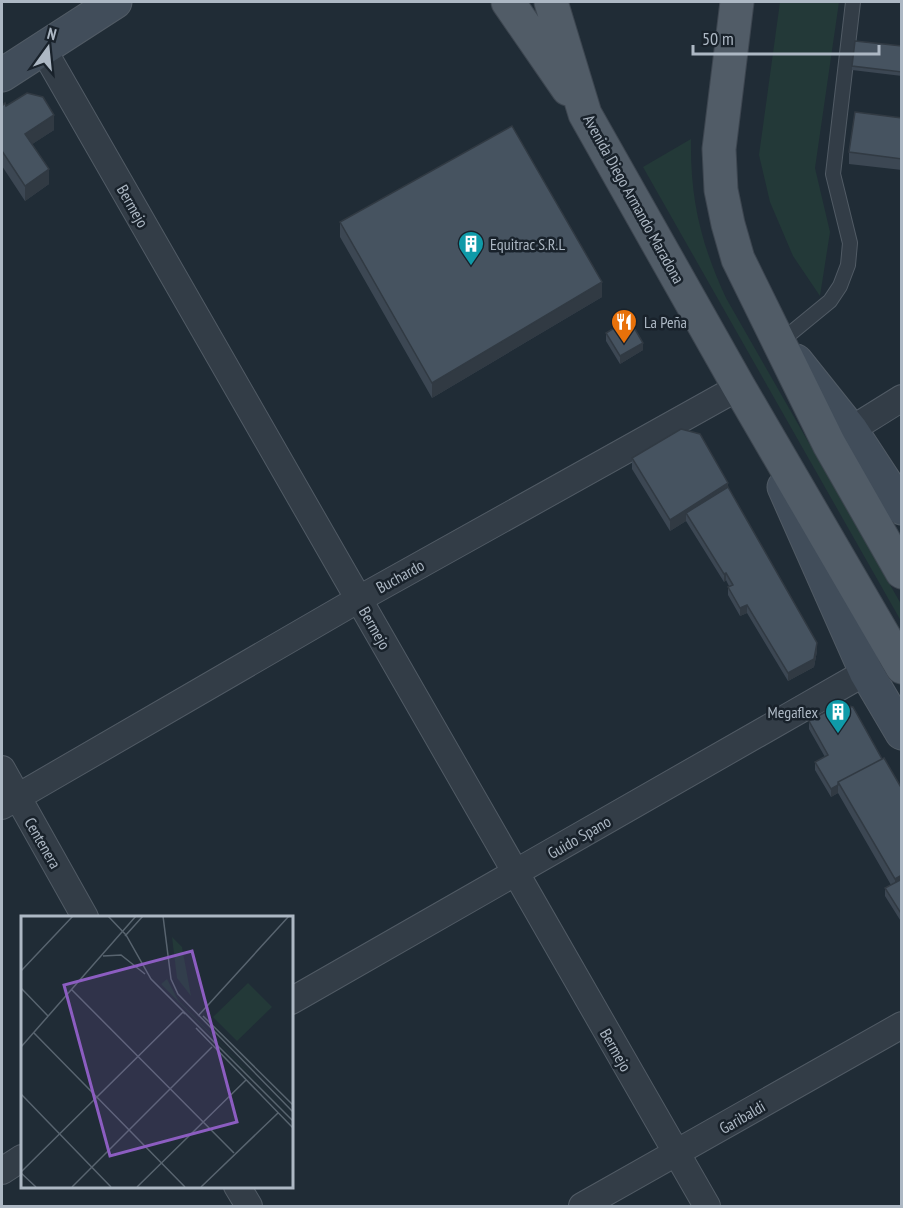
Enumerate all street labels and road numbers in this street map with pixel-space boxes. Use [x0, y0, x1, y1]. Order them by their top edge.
street label: Avenida Diego Armando Maradona [579, 111, 689, 287]
street label: Bermejo [113, 181, 153, 231]
street label: Buchardo [372, 555, 428, 597]
street label: Bermejo [355, 603, 395, 653]
street label: Guido Spano [544, 811, 614, 863]
street label: Centenera [20, 814, 66, 872]
street label: Bermejo [596, 1025, 636, 1075]
street label: Garibaldi [716, 1096, 768, 1138]

